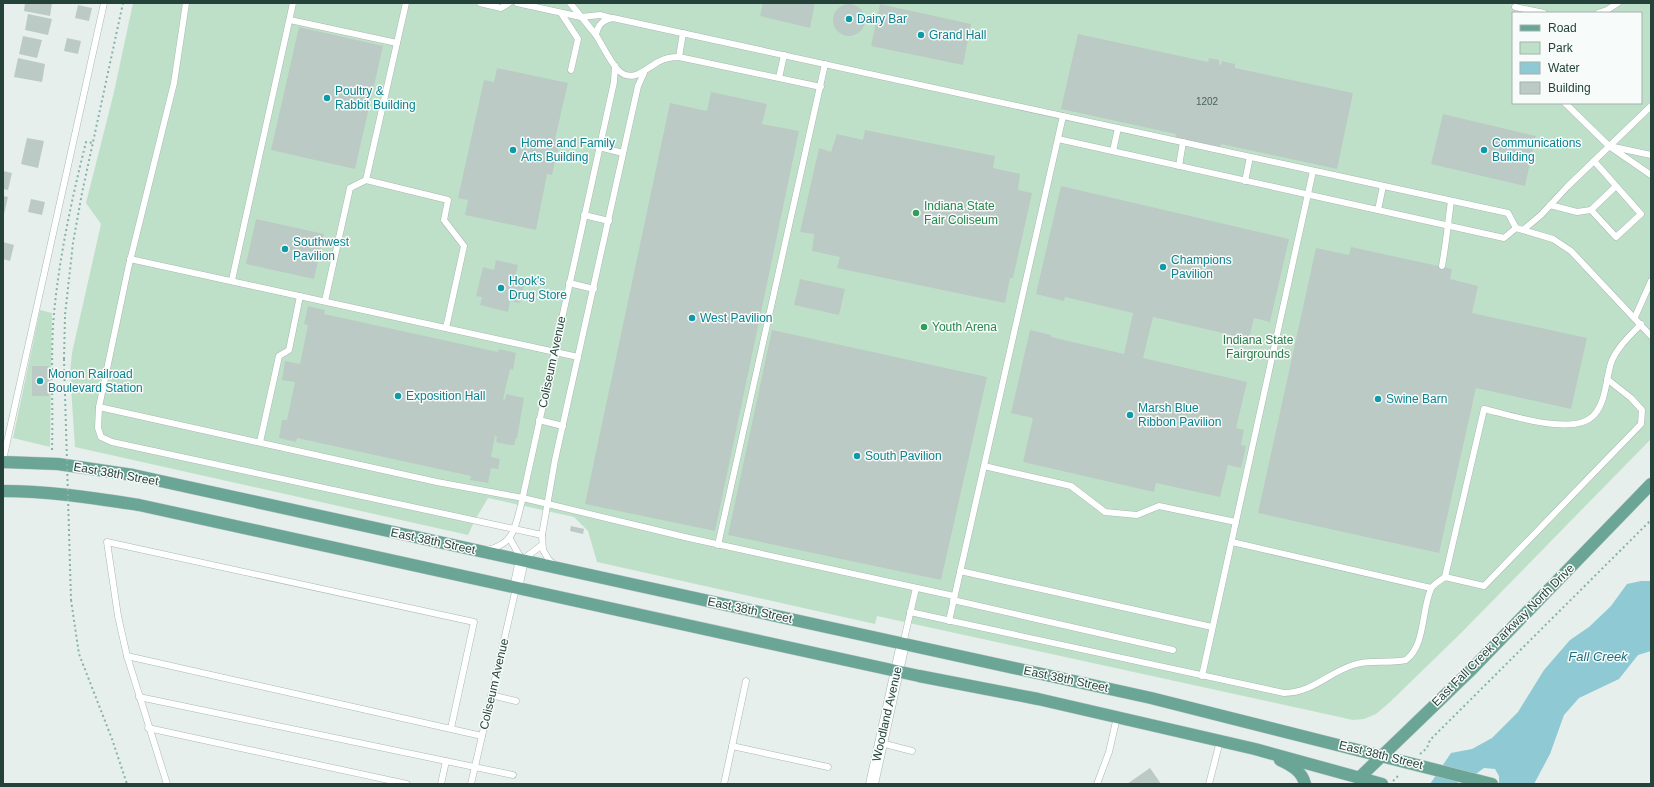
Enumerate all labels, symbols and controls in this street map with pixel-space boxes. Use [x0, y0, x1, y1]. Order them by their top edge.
place label: Dairy Bar [857, 12, 907, 26]
legend [1512, 12, 1642, 104]
marker: Dairy Bar [844, 14, 854, 24]
text: Road [1548, 21, 1577, 35]
place label: Grand Hall [929, 28, 986, 42]
marker: Grand Hall [916, 30, 926, 40]
text: Park [1548, 41, 1574, 55]
text: Water [1548, 61, 1580, 75]
text: Building [1548, 81, 1591, 95]
place label: Poultry & Rabbit Building [335, 84, 416, 112]
marker: Poultry & Rabbit Building [322, 93, 332, 103]
house number: 1202 [1196, 96, 1219, 107]
place label: Home and Family Arts Building [521, 136, 615, 164]
place label: Communications Building [1492, 136, 1581, 164]
marker: Home and Family Arts Building [508, 145, 518, 155]
marker: Communications Building [1479, 145, 1489, 155]
place label: Indiana State Fair Coliseum [924, 199, 998, 227]
marker: Indiana State Fair Coliseum [911, 208, 921, 218]
place label: Southwest Pavilion [293, 235, 350, 263]
marker: Southwest Pavilion [280, 244, 290, 254]
place label: Champions Pavilion [1171, 253, 1232, 281]
marker: Champions Pavilion [1158, 262, 1168, 272]
place label: Hook's Drug Store [509, 274, 567, 302]
marker: Hook's Drug Store [496, 283, 506, 293]
place label: West Pavilion [700, 311, 772, 325]
marker: West Pavilion [687, 313, 697, 323]
street label: Coliseum Avenue [535, 315, 569, 409]
place label: Youth Arena [932, 320, 997, 334]
marker: Youth Arena [919, 322, 929, 332]
park label: Indiana State Fairgrounds [1223, 333, 1294, 361]
place label: Monon Railroad Boulevard Station [48, 367, 143, 395]
marker: Monon Railroad Boulevard Station [35, 376, 45, 386]
place label: Exposition Hall [406, 389, 485, 403]
marker: Exposition Hall [393, 391, 403, 401]
place label: Swine Barn [1386, 392, 1447, 406]
marker: Swine Barn [1373, 394, 1383, 404]
place label: Marsh Blue Ribbon Pavilion [1138, 401, 1221, 429]
marker: Marsh Blue Ribbon Pavilion [1125, 410, 1135, 420]
place label: South Pavilion [865, 449, 942, 463]
marker: South Pavilion [852, 451, 862, 461]
street label: East 38th Street [72, 460, 160, 488]
street label: East 38th Street [389, 525, 477, 557]
street label: East Fall Creek Parkway North Drive [1429, 561, 1577, 709]
street label: East 38th Street [706, 594, 794, 626]
street label: Coliseum Avenue [477, 637, 511, 731]
water label: Fall Creek [1568, 649, 1629, 664]
street label: East 38th Street [1022, 663, 1110, 695]
street label: Woodland Avenue [869, 665, 905, 763]
street label: East 38th Street [1338, 738, 1425, 772]

